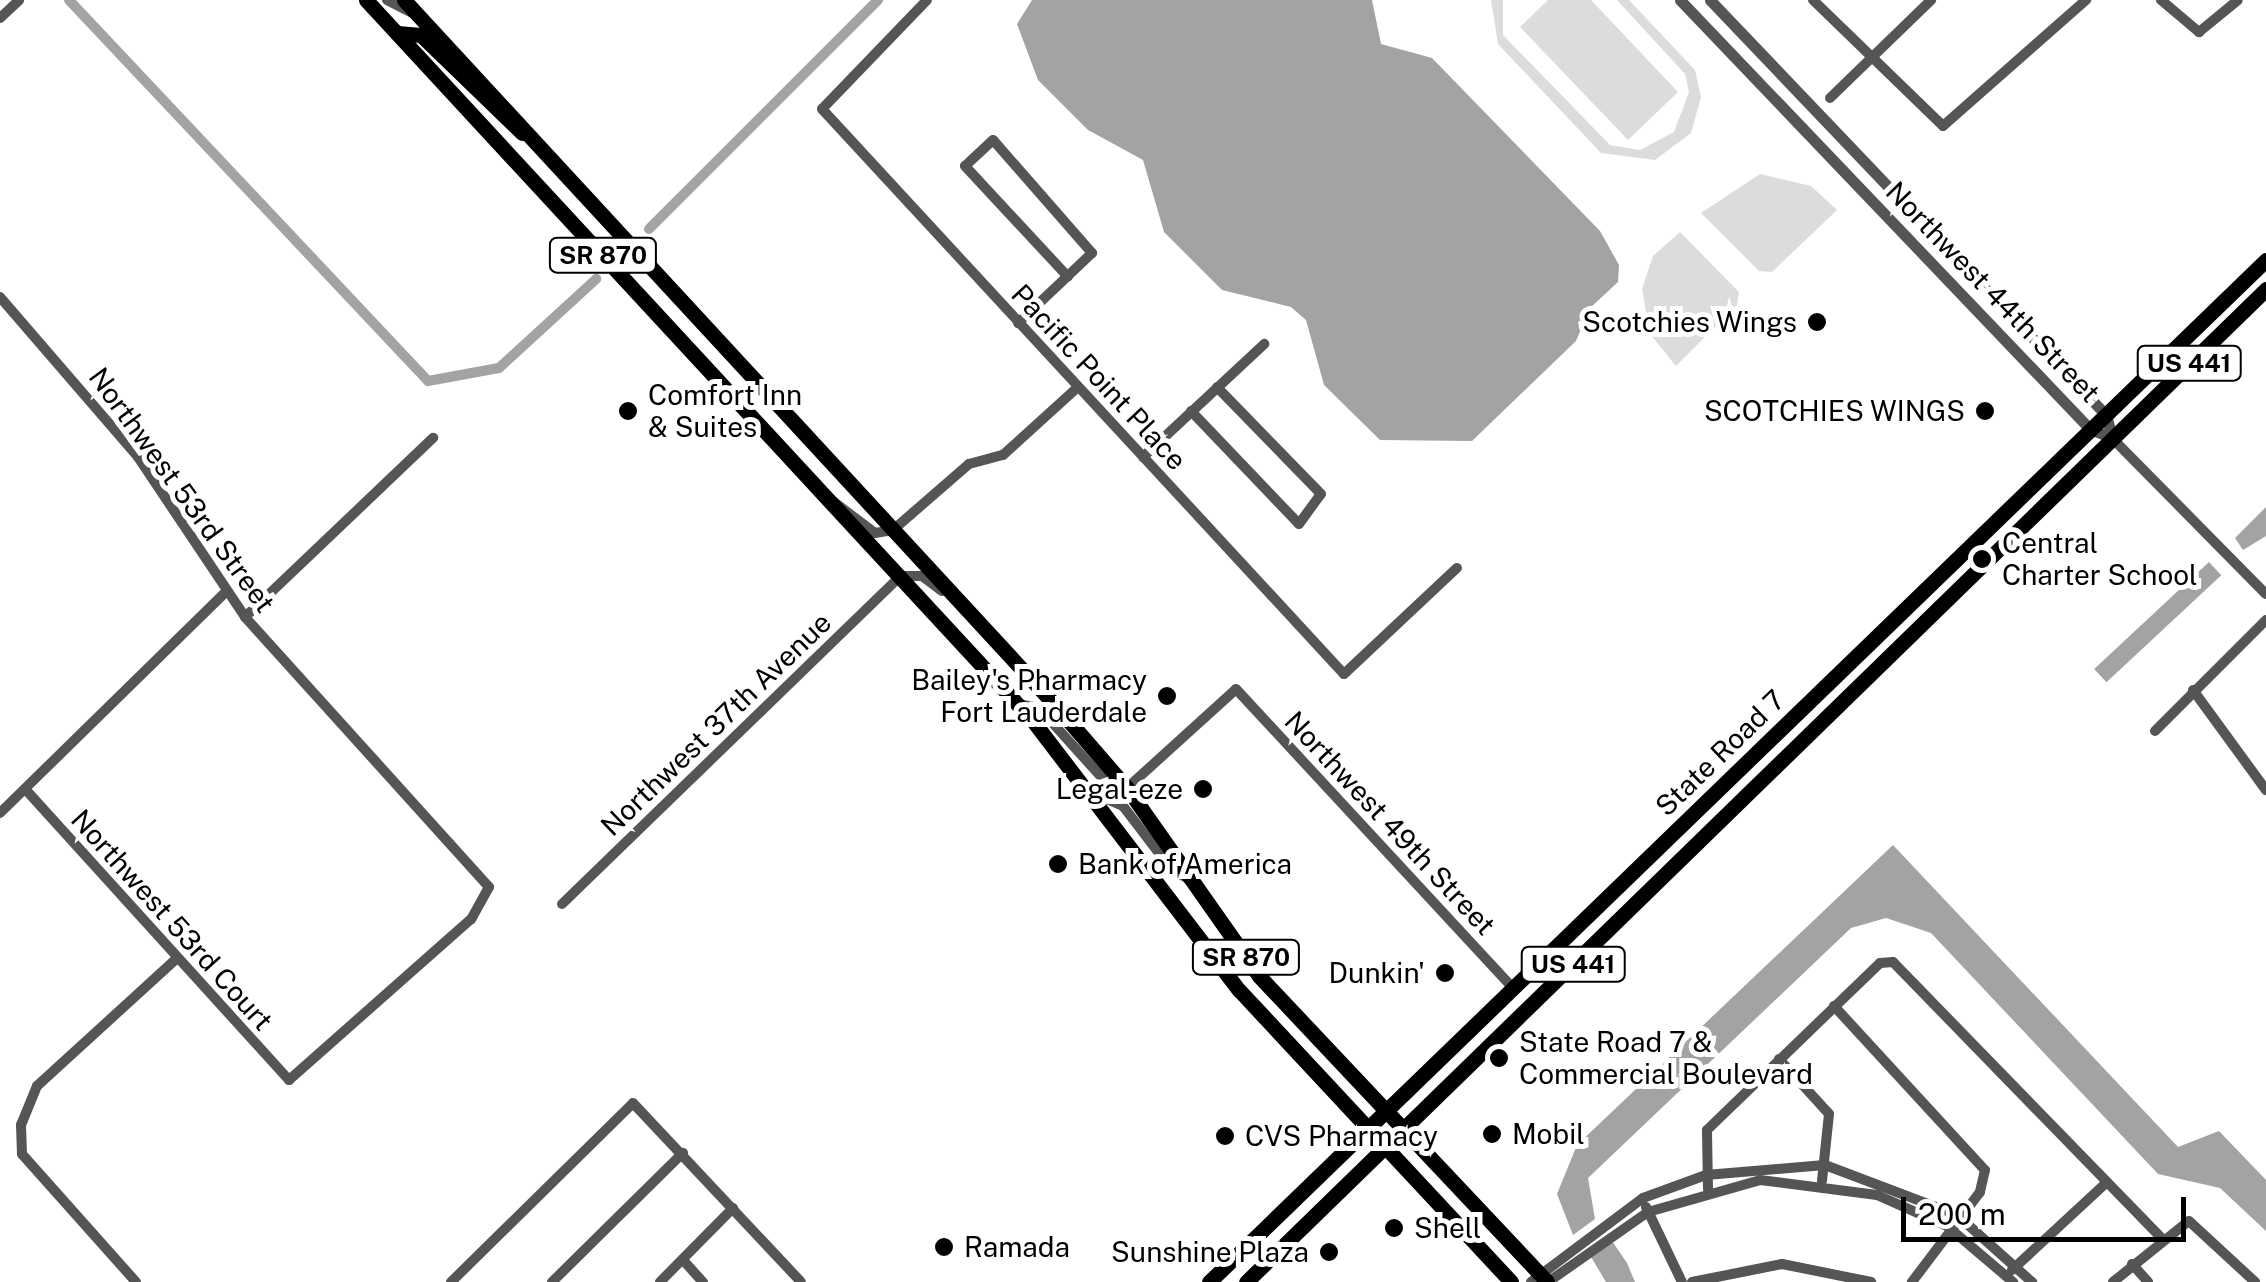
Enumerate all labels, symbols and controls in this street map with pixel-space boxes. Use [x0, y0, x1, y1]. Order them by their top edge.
street label: Northwest 44th Street [1879, 175, 2107, 409]
road number: SR 870 [548, 235, 658, 275]
street label: Pacific Point Place [1004, 277, 1194, 477]
place label: Scotchies Wings [1582, 305, 1797, 339]
marker: Scotchies Wings [1806, 311, 1828, 333]
road number: US 441 [2136, 343, 2242, 383]
street label: Northwest 53rd Street [82, 361, 282, 619]
place label: Comfort Inn & Suites [648, 378, 802, 444]
place label: SCOTCHIES WINGS [1703, 394, 1965, 428]
marker: Comfort Inn & Suites [617, 400, 639, 422]
marker: SCOTCHIES WINGS [1974, 400, 1996, 422]
place label: Central Charter School [2002, 526, 2198, 592]
marker: Central Charter School [1971, 548, 1993, 570]
street label: Northwest 37th Avenue [594, 605, 838, 843]
place label: Bailey's Pharmacy Fort Lauderdale [911, 663, 1147, 729]
street label: State Road 7 [1648, 683, 1792, 823]
marker: Bailey's Pharmacy Fort Lauderdale [1156, 685, 1178, 707]
street label: Northwest 49th Street [1278, 704, 1502, 942]
place label: Legal-eze [1056, 772, 1183, 806]
marker: Legal-eze [1192, 778, 1214, 800]
street label: Northwest 53rd Court [64, 803, 280, 1037]
place label: Bank of America [1078, 847, 1292, 881]
marker: Bank of America [1047, 853, 1069, 875]
road number: SR 870 [1191, 937, 1301, 977]
road number: US 441 [1520, 944, 1626, 984]
place label: Dunkin' [1329, 956, 1425, 990]
marker: Dunkin' [1434, 962, 1456, 984]
place label: State Road 7 & Commercial Boulevard [1519, 1025, 1813, 1091]
marker: State Road 7 & Commercial Boulevard [1488, 1047, 1510, 1069]
place label: Mobil [1512, 1117, 1585, 1151]
place label: CVS Pharmacy [1245, 1119, 1438, 1153]
marker: Mobil [1481, 1123, 1503, 1145]
marker: CVS Pharmacy [1214, 1125, 1236, 1147]
scale bar [1906, 1177, 2191, 1239]
text: 200 m [1918, 1196, 2006, 1232]
place label: Shell [1414, 1211, 1481, 1245]
marker: Shell [1383, 1217, 1405, 1239]
place label: Ramada [964, 1230, 1070, 1264]
place label: Sunshine Plaza [1111, 1235, 1309, 1269]
marker: Ramada [933, 1236, 955, 1258]
marker: Sunshine Plaza [1318, 1241, 1340, 1263]

